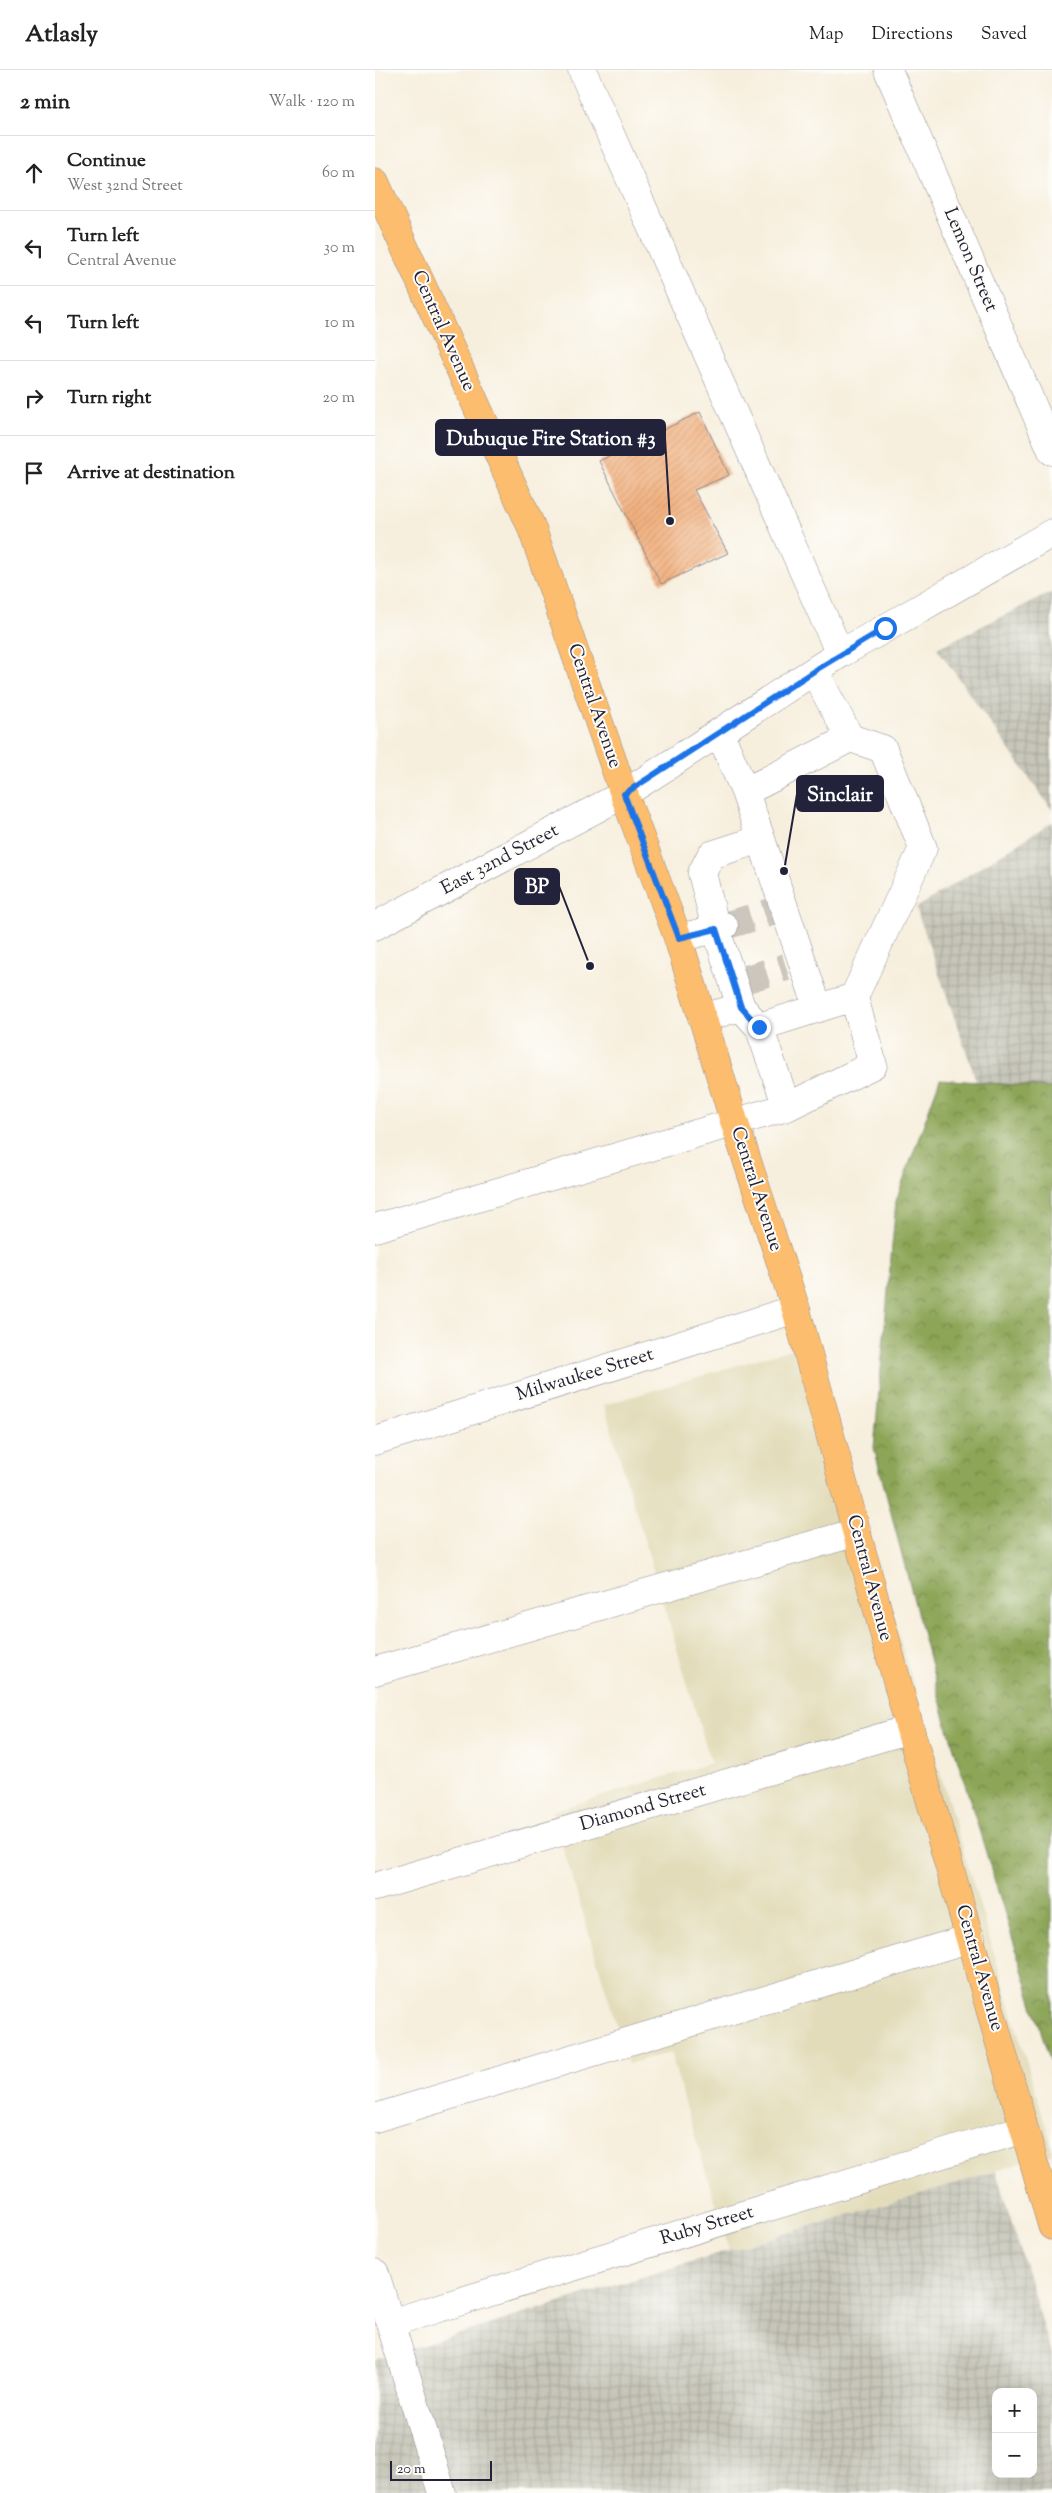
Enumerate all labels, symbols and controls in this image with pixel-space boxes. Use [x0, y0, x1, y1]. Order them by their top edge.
text: Atlasly [25, 18, 98, 52]
text: Map [809, 22, 844, 48]
text: Directions [872, 22, 953, 48]
text: Saved [981, 22, 1027, 48]
text: 2 min [20, 88, 70, 118]
text: Walk · 120 m [269, 91, 355, 114]
text: Continue [67, 148, 146, 175]
icon: ahead [20, 159, 48, 187]
text: 60 m [322, 162, 355, 185]
text: West 32nd Street [67, 175, 183, 198]
street label: Lemon Street [936, 204, 1004, 317]
text: Turn left [67, 223, 139, 250]
icon: left [20, 234, 48, 262]
text: 30 m [324, 237, 355, 260]
text: Central Avenue [67, 250, 176, 273]
street label: Central Avenue [404, 266, 482, 396]
icon: left [20, 309, 48, 337]
text: Turn left [67, 310, 139, 337]
text: 10 m [325, 312, 355, 335]
icon: right [20, 384, 48, 412]
text: Turn right [67, 385, 151, 412]
text: 20 m [322, 387, 355, 410]
callout: Dubuque Fire Station #3 [436, 420, 665, 455]
text: Dubuque Fire Station #3 [446, 426, 656, 455]
icon: arrive [20, 459, 48, 487]
text: Arrive at destination [67, 460, 235, 487]
route start [874, 617, 897, 640]
street label: Central Avenue [560, 640, 628, 772]
callout: Sinclair [797, 776, 883, 811]
text: Sinclair [807, 782, 874, 811]
street label: East 32nd Street [436, 817, 564, 902]
callout: BP [515, 869, 559, 904]
text: BP [525, 874, 550, 903]
route end [748, 1016, 771, 1039]
street label: Central Avenue [723, 1123, 789, 1255]
street label: Milwaukee Street [513, 1341, 658, 1409]
street label: Central Avenue [839, 1512, 899, 1644]
street label: Diamond Street [577, 1777, 710, 1839]
street label: Central Avenue [948, 1902, 1010, 2034]
street label: Ruby Street [657, 2199, 757, 2253]
map controls [992, 2388, 1037, 2478]
button: + [992, 2388, 1037, 2433]
button: − [992, 2433, 1037, 2478]
scale bar [390, 2458, 493, 2481]
text: 20 m [397, 2460, 426, 2480]

